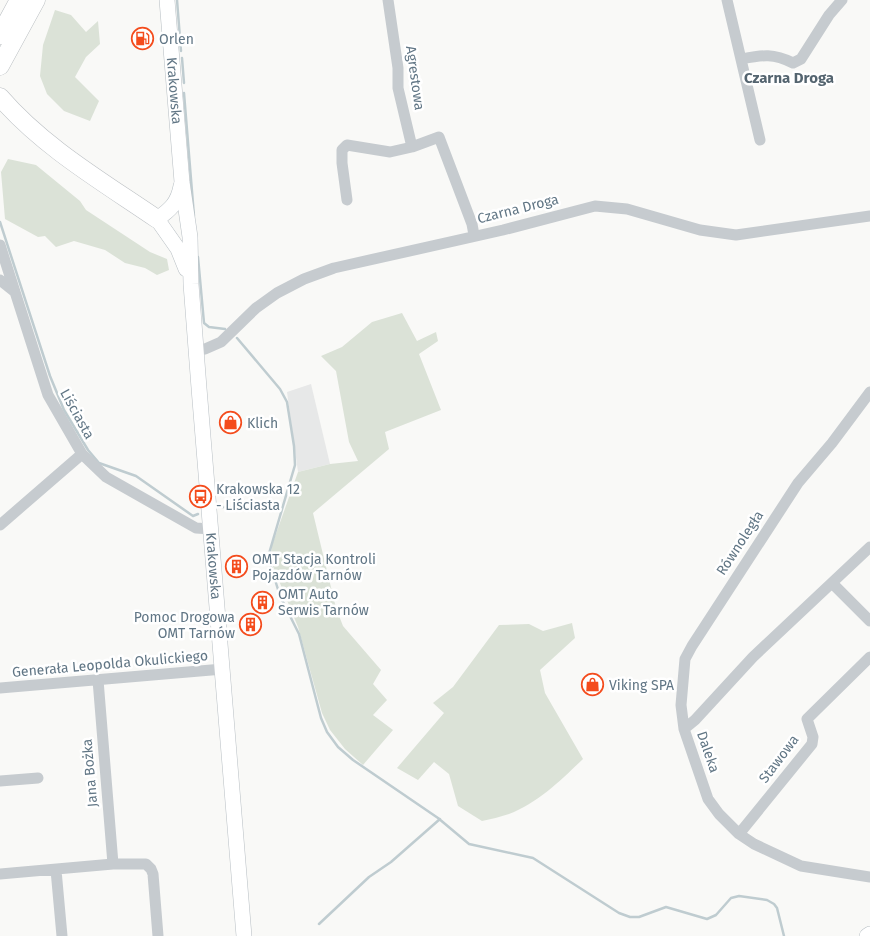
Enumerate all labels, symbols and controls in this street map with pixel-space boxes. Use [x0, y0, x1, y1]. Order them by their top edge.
fuel station icon: Orlen [131, 27, 155, 51]
place label: Orlen [159, 31, 194, 48]
street label: Agrestowa [402, 45, 428, 111]
street label: Krakowska [163, 56, 186, 125]
district label: Czarna Droga [744, 69, 834, 87]
street label: Czarna Droga [476, 191, 560, 227]
street label: Liściasta [56, 386, 98, 442]
shop icon: Klich [219, 411, 243, 435]
place label: Klich [247, 415, 278, 432]
place label: Krakowska 12 - Liściasta [216, 481, 300, 514]
bus stop icon: Krakowska 12 - Liściasta [188, 485, 212, 509]
street label: Równoległa [713, 507, 767, 579]
street label: Krakowska [202, 532, 225, 600]
place label: OMT Stacja Kontroli Pojazdów Tarnów [252, 551, 376, 584]
building icon: OMT Stacja Kontroli Pojazdów Tarnów [224, 555, 248, 579]
place label: OMT Auto Serwis Tarnów [278, 586, 369, 619]
building icon: OMT Auto Serwis Tarnów [250, 590, 274, 614]
place label: Pomoc Drogowa OMT Tarnów [134, 609, 235, 642]
building icon: Pomoc Drogowa OMT Tarnów [239, 613, 263, 637]
street label: Generała Leopolda Okulickiego [11, 647, 209, 681]
shop icon: Viking SPA [581, 673, 605, 697]
place label: Viking SPA [609, 677, 674, 694]
street label: Daleka [693, 729, 723, 775]
street label: Stawowa [755, 732, 803, 786]
street label: Jana Bożka [79, 738, 101, 808]

